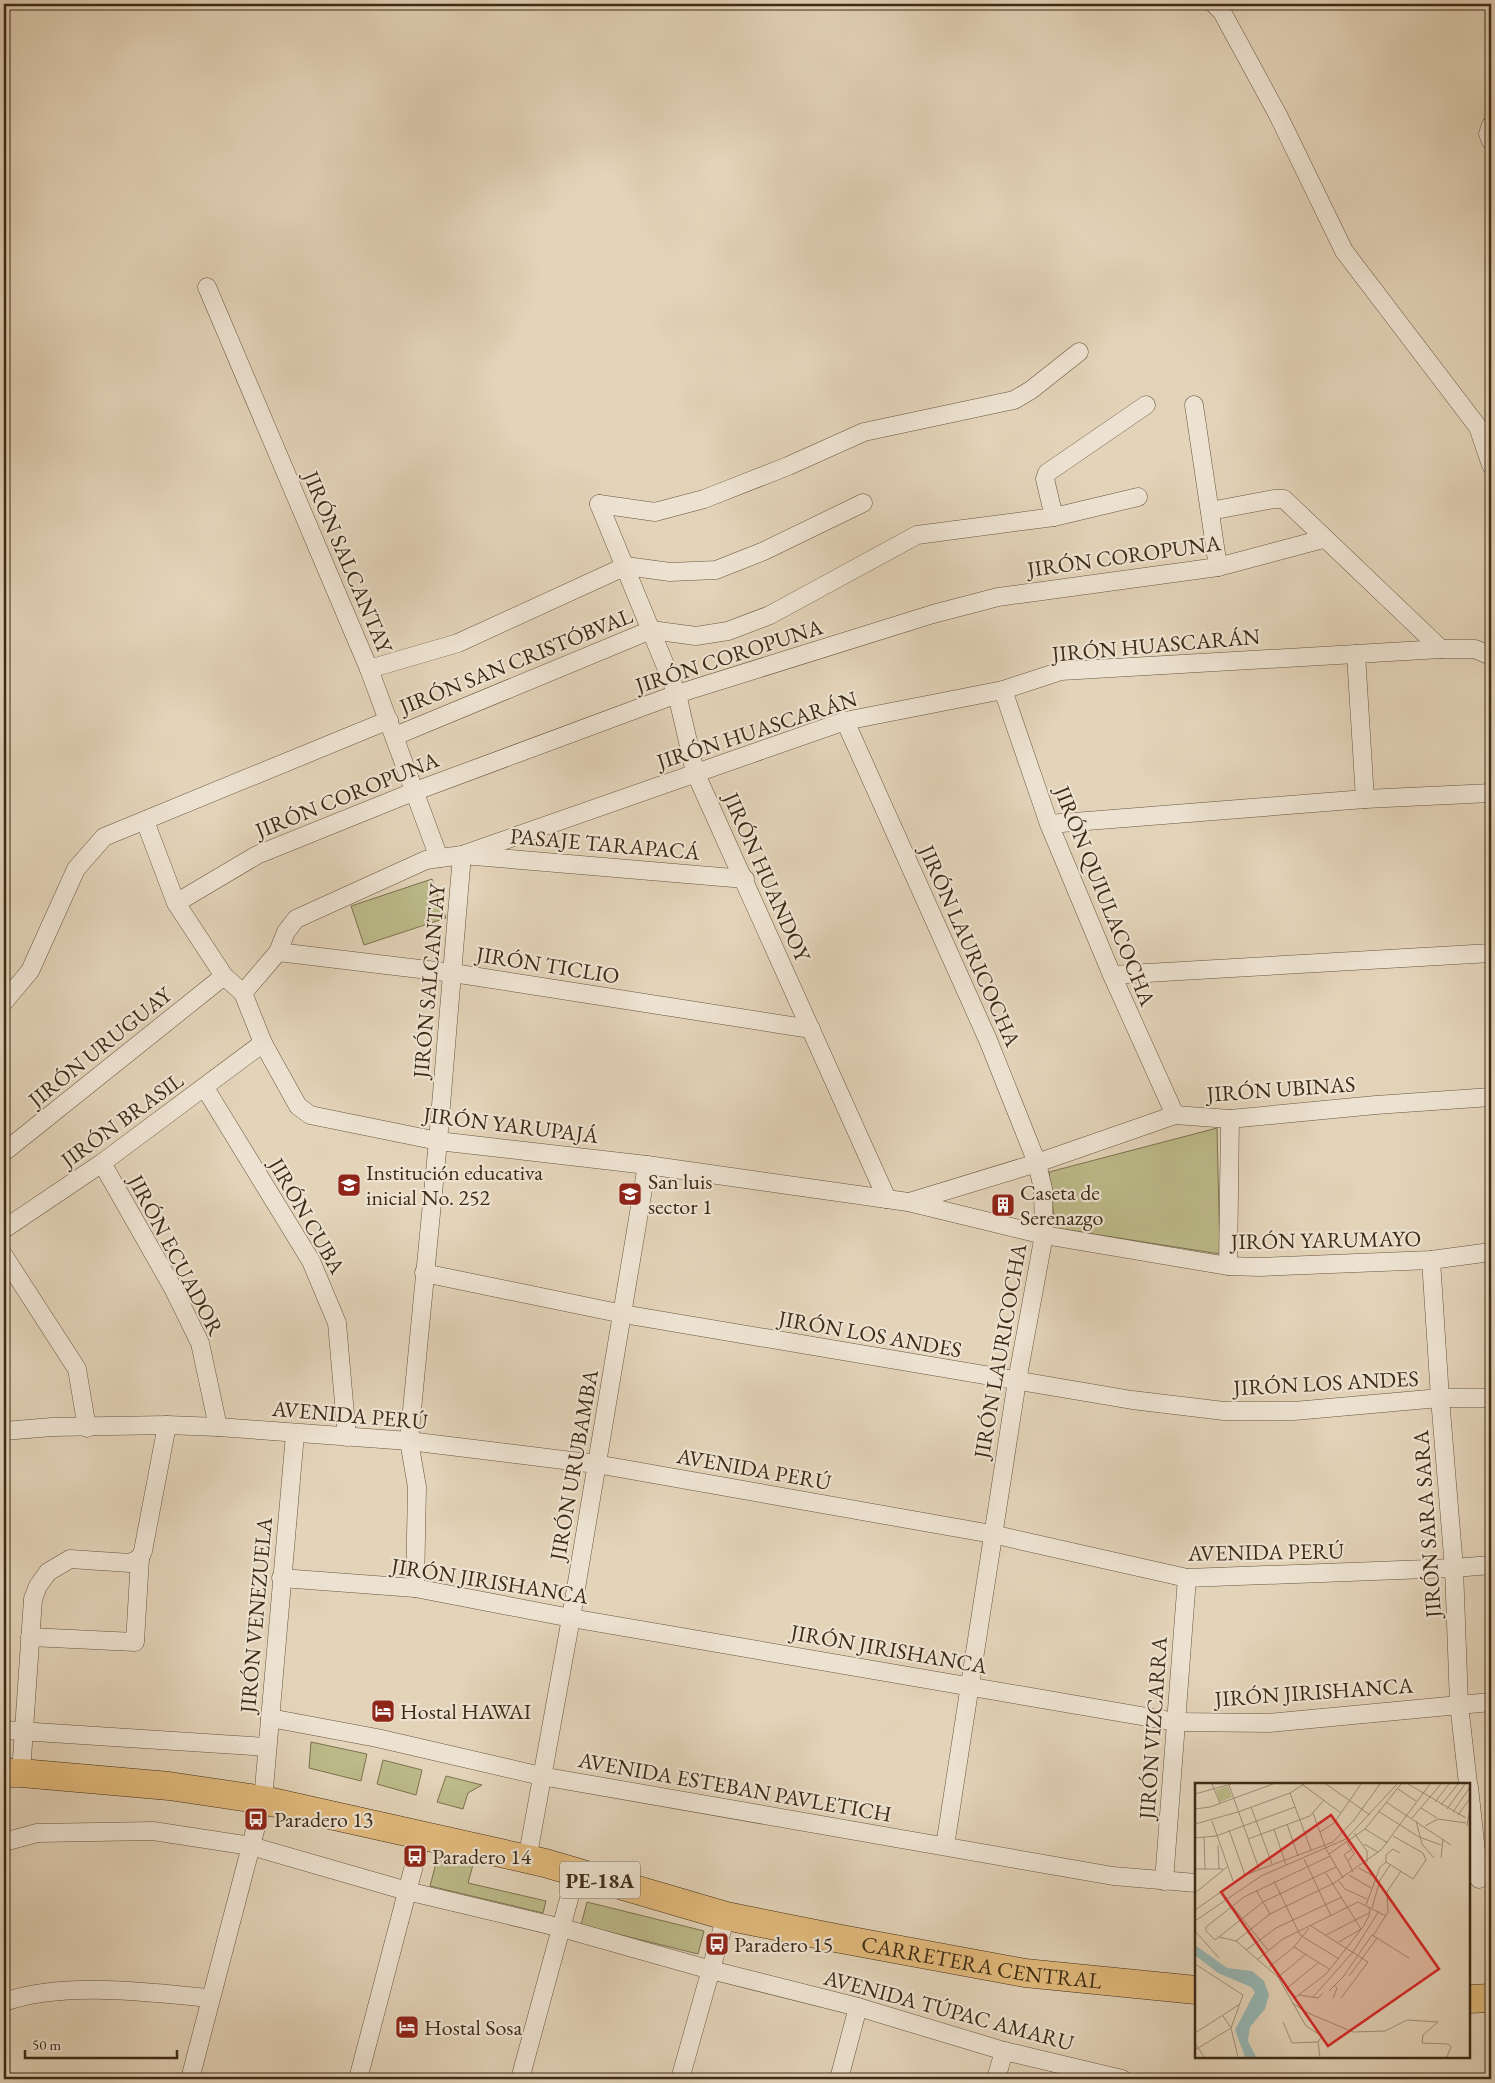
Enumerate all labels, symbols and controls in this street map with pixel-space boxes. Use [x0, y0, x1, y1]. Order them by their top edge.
street label: JIRÓN SALCANTAY [296, 465, 400, 659]
street label: JIRÓN COROPUNA [1023, 528, 1223, 584]
street label: JIRÓN SAN CRISTÓBVAL [393, 601, 637, 722]
street label: JIRÓN COROPUNA [630, 612, 827, 701]
street label: JIRÓN HUASCARÁN [1049, 621, 1262, 669]
street label: JIRÓN HUASCARÁN [651, 684, 861, 777]
street label: JIRÓN COROPUNA [249, 745, 444, 846]
street label: JIRÓN QUIULACOCHA [1047, 780, 1163, 1011]
street label: JIRÓN HUANDOY [716, 786, 818, 967]
street label: PASAJE TARAPACÁ [509, 821, 702, 867]
street label: JIRÓN LAURICOCHA [912, 839, 1028, 1052]
street label: JIRÓN SALCANTAY [406, 881, 452, 1081]
street label: JIRÓN TICLIO [473, 939, 621, 991]
street label: JIRÓN URUGUAY [21, 980, 179, 1115]
street label: JIRÓN BRASIL [53, 1066, 189, 1175]
street label: JIRÓN UBINAS [1204, 1069, 1356, 1109]
street label: JIRÓN YARUPAJÁ [420, 1100, 601, 1150]
street label: JIRÓN CUBA [261, 1151, 352, 1280]
place label: Institución educativa inicial No. 252 [366, 1158, 543, 1212]
place label: San luis sector 1 [648, 1167, 713, 1221]
street label: JIRÓN ECUADOR [121, 1168, 231, 1341]
school or university icon: Institución educativa inicial No. 252 [336, 1172, 362, 1198]
place label: Caseta de Serenazgo [1020, 1178, 1104, 1232]
school or university icon: San luis sector 1 [617, 1181, 643, 1207]
building icon: Caseta de Serenazgo [990, 1192, 1016, 1218]
street label: JIRÓN YARUMAYO [1229, 1224, 1421, 1256]
street label: JIRÓN LAURICOCHA [966, 1240, 1033, 1463]
street label: JIRÓN LOS ANDES [774, 1303, 964, 1364]
street label: JIRÓN LOS ANDES [1231, 1364, 1419, 1402]
street label: JIRÓN URUBAMBA [543, 1366, 605, 1565]
street label: AVENIDA PERÚ [270, 1394, 430, 1436]
street label: JIRÓN SARA SARA [1406, 1428, 1448, 1621]
street label: AVENIDA PERÚ [674, 1441, 834, 1497]
street label: JIRÓN VENEZUELA [233, 1515, 279, 1716]
street label: AVENIDA PERÚ [1187, 1536, 1345, 1568]
street label: JIRÓN JIRISHANCA [388, 1551, 591, 1611]
street label: JIRÓN JIRISHANCA [787, 1617, 990, 1681]
street label: JIRÓN VIZCARRA [1132, 1635, 1174, 1822]
street label: JIRÓN JIRISHANCA [1212, 1671, 1415, 1714]
place label: Hostal HAWAI [400, 1697, 532, 1726]
hotel icon: Hostal HAWAI [370, 1698, 396, 1724]
street label: AVENIDA ESTEBAN PAVLETICH [575, 1745, 894, 1829]
inset map [1195, 1783, 1470, 2058]
place label: Paradero 13 [274, 1805, 373, 1834]
bus stop icon: Paradero 13 [243, 1806, 269, 1832]
place label: Paradero 14 [432, 1842, 532, 1871]
bus stop icon: Paradero 14 [402, 1843, 428, 1869]
road number: PE-18A [560, 1862, 640, 1898]
street label: CARRETERA CENTRAL [859, 1929, 1103, 1995]
place label: Paradero 15 [734, 1930, 833, 1959]
bus stop icon: Paradero 15 [704, 1931, 730, 1957]
street label: AVENIDA TÚPAC AMARU [820, 1962, 1078, 2058]
place label: Hostal Sosa [424, 2013, 522, 2042]
hotel icon: Hostal Sosa [394, 2014, 420, 2040]
scale bar [25, 2028, 178, 2060]
text: 50 m [32, 2035, 61, 2054]

